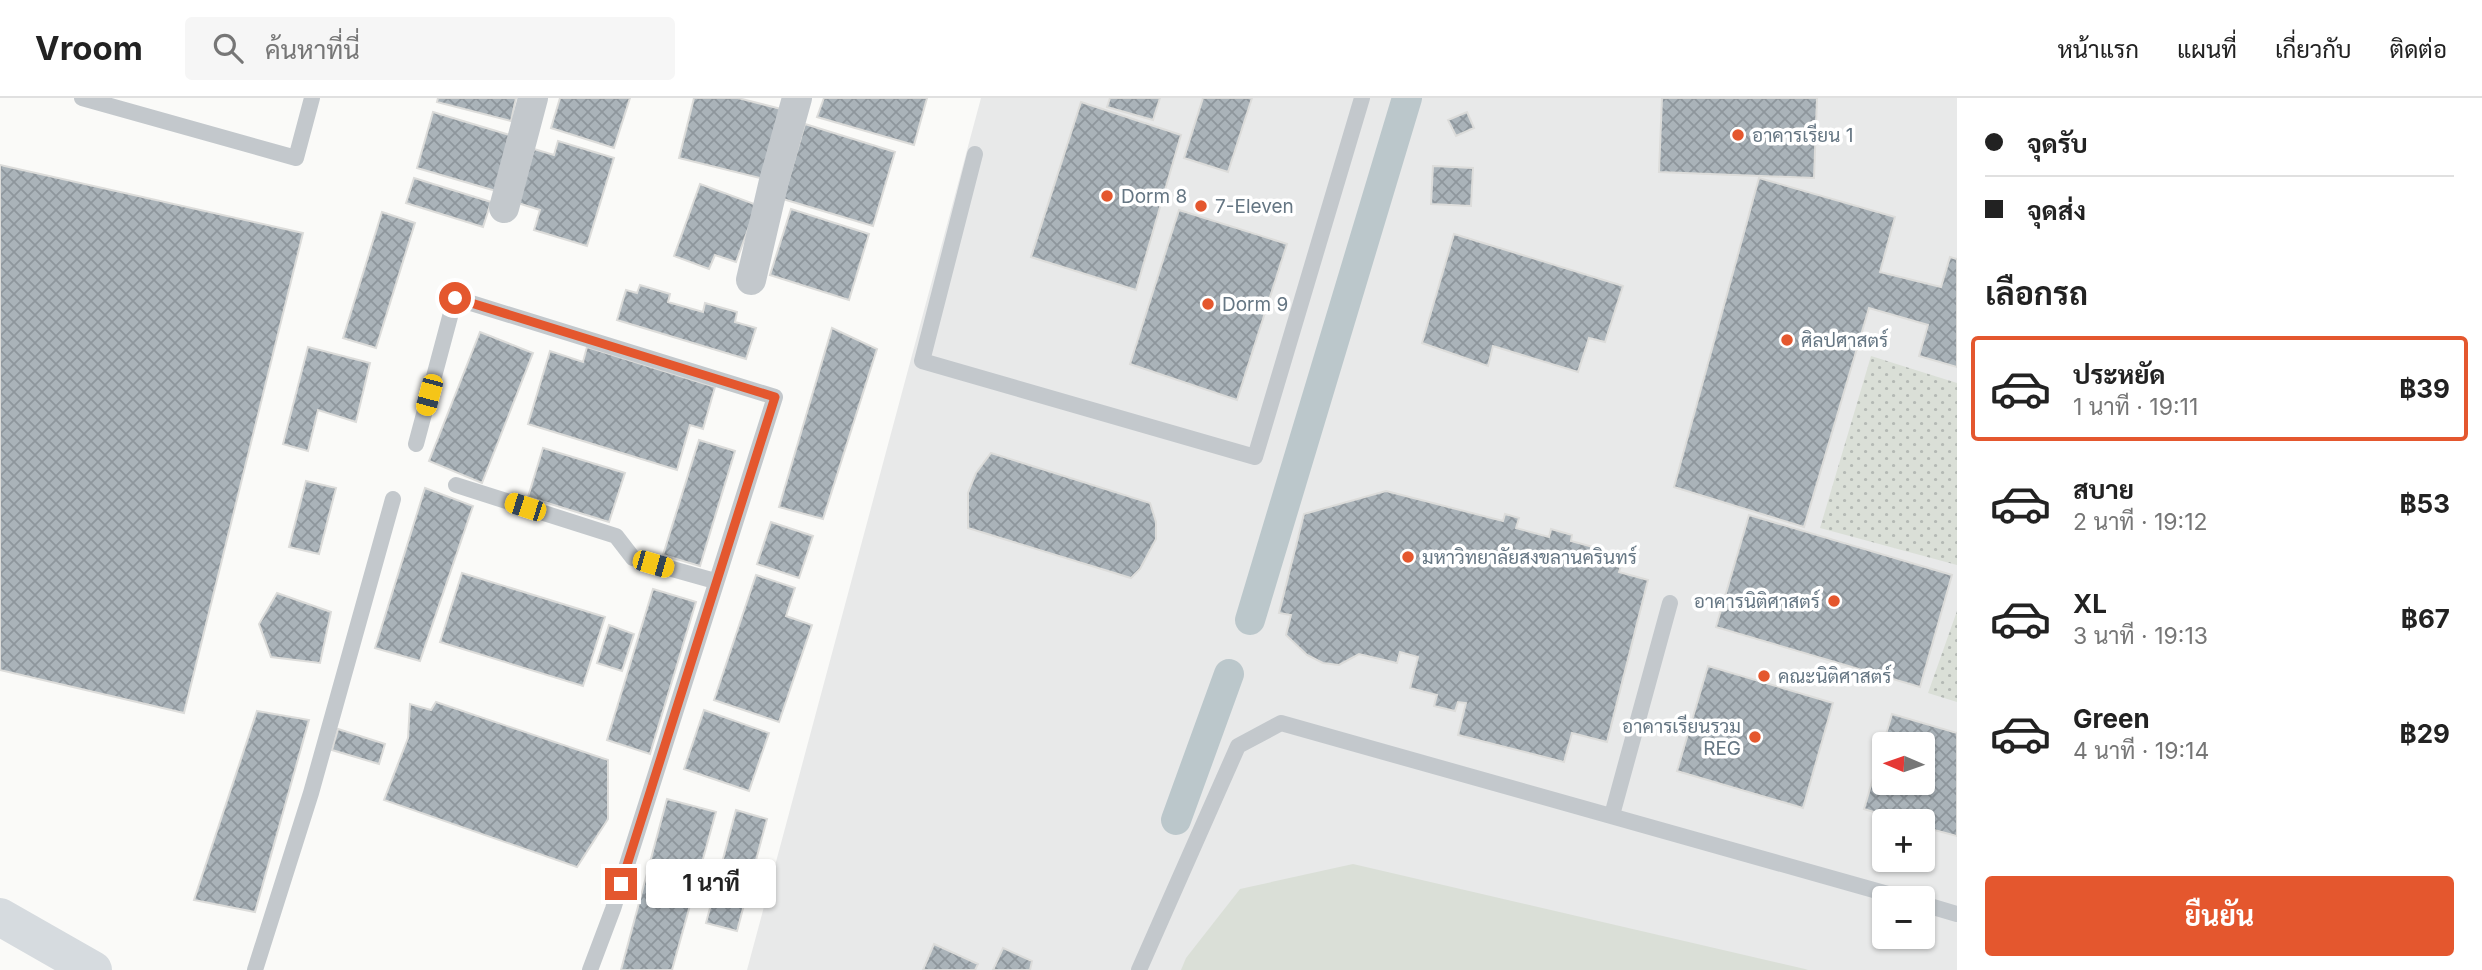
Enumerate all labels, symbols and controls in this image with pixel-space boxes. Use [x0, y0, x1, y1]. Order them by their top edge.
search box [185, 17, 675, 80]
text: Vroom [35, 28, 143, 68]
icon: search [209, 29, 247, 67]
text: ค้นหาที่นี่ [265, 34, 360, 65]
text: หน้าแรก [2058, 35, 2139, 64]
text: แผนที่ [2177, 35, 2237, 64]
text: เกี่ยวกับ [2275, 35, 2352, 64]
text: ติดต่อ [2390, 35, 2447, 64]
place label: อาคารเรียน 1 [1752, 123, 1853, 147]
marker: อาคารเรียน 1 [1730, 127, 1746, 143]
text: จุดรับ [2027, 128, 2088, 159]
place label: Dorm 8 [1121, 185, 1187, 208]
marker: Dorm 8 [1099, 188, 1115, 204]
place label: 7-Eleven [1215, 195, 1294, 218]
text: จุดส่ง [2027, 195, 2086, 226]
marker: 7-Eleven [1193, 198, 1209, 214]
text: เลือกรถ [1985, 274, 2088, 313]
route start [439, 282, 471, 314]
place label: Dorm 9 [1222, 293, 1288, 316]
marker: Dorm 9 [1200, 296, 1216, 312]
place label: ศิลปศาสตร์ [1801, 328, 1888, 352]
marker: ศิลปศาสตร์ [1779, 332, 1795, 348]
icon: car [1989, 357, 2052, 420]
text: ประหยัด [2073, 359, 2166, 390]
car [414, 372, 445, 418]
text: ฿39 [2399, 373, 2450, 404]
text: 1 นาที · 19:11 [2073, 393, 2198, 421]
icon: car [1989, 472, 2052, 535]
text: สบาย [2073, 474, 2134, 505]
text: ฿53 [2399, 488, 2450, 519]
car [502, 491, 549, 523]
text: 2 นาที · 19:12 [2073, 508, 2208, 536]
place label: มหาวิทยาลัยสงขลานครินทร์ [1422, 545, 1637, 569]
car [630, 548, 677, 580]
marker: มหาวิทยาลัยสงขลานครินทร์ [1400, 549, 1416, 565]
icon: car [1989, 587, 2052, 650]
text: XL [2073, 588, 2107, 619]
place label: อาคารนิติศาสตร์ [1694, 589, 1820, 613]
marker: อาคารนิติศาสตร์ [1826, 593, 1842, 609]
text: ฿67 [2401, 603, 2450, 634]
text: 3 นาที · 19:13 [2073, 622, 2208, 650]
place label: คณะนิติศาสตร์ [1778, 664, 1891, 688]
marker: คณะนิติศาสตร์ [1756, 668, 1772, 684]
icon: car [1989, 702, 2052, 765]
text: Green [2073, 703, 2150, 734]
place label: อาคารเรียนรวม REG [1622, 714, 1741, 760]
text: ฿29 [2400, 718, 2450, 749]
marker: อาคารเรียนรวม REG [1747, 729, 1763, 745]
north arrow [1872, 732, 1936, 794]
map controls [1872, 732, 1935, 949]
text: 4 นาที · 19:14 [2073, 737, 2209, 765]
button: + [1872, 809, 1935, 872]
callout: 1 นาที [646, 860, 775, 908]
route end [605, 868, 637, 900]
text: 1 นาที [682, 869, 740, 897]
button: ยืนยัน [1985, 876, 2454, 956]
button: − [1872, 886, 1935, 949]

